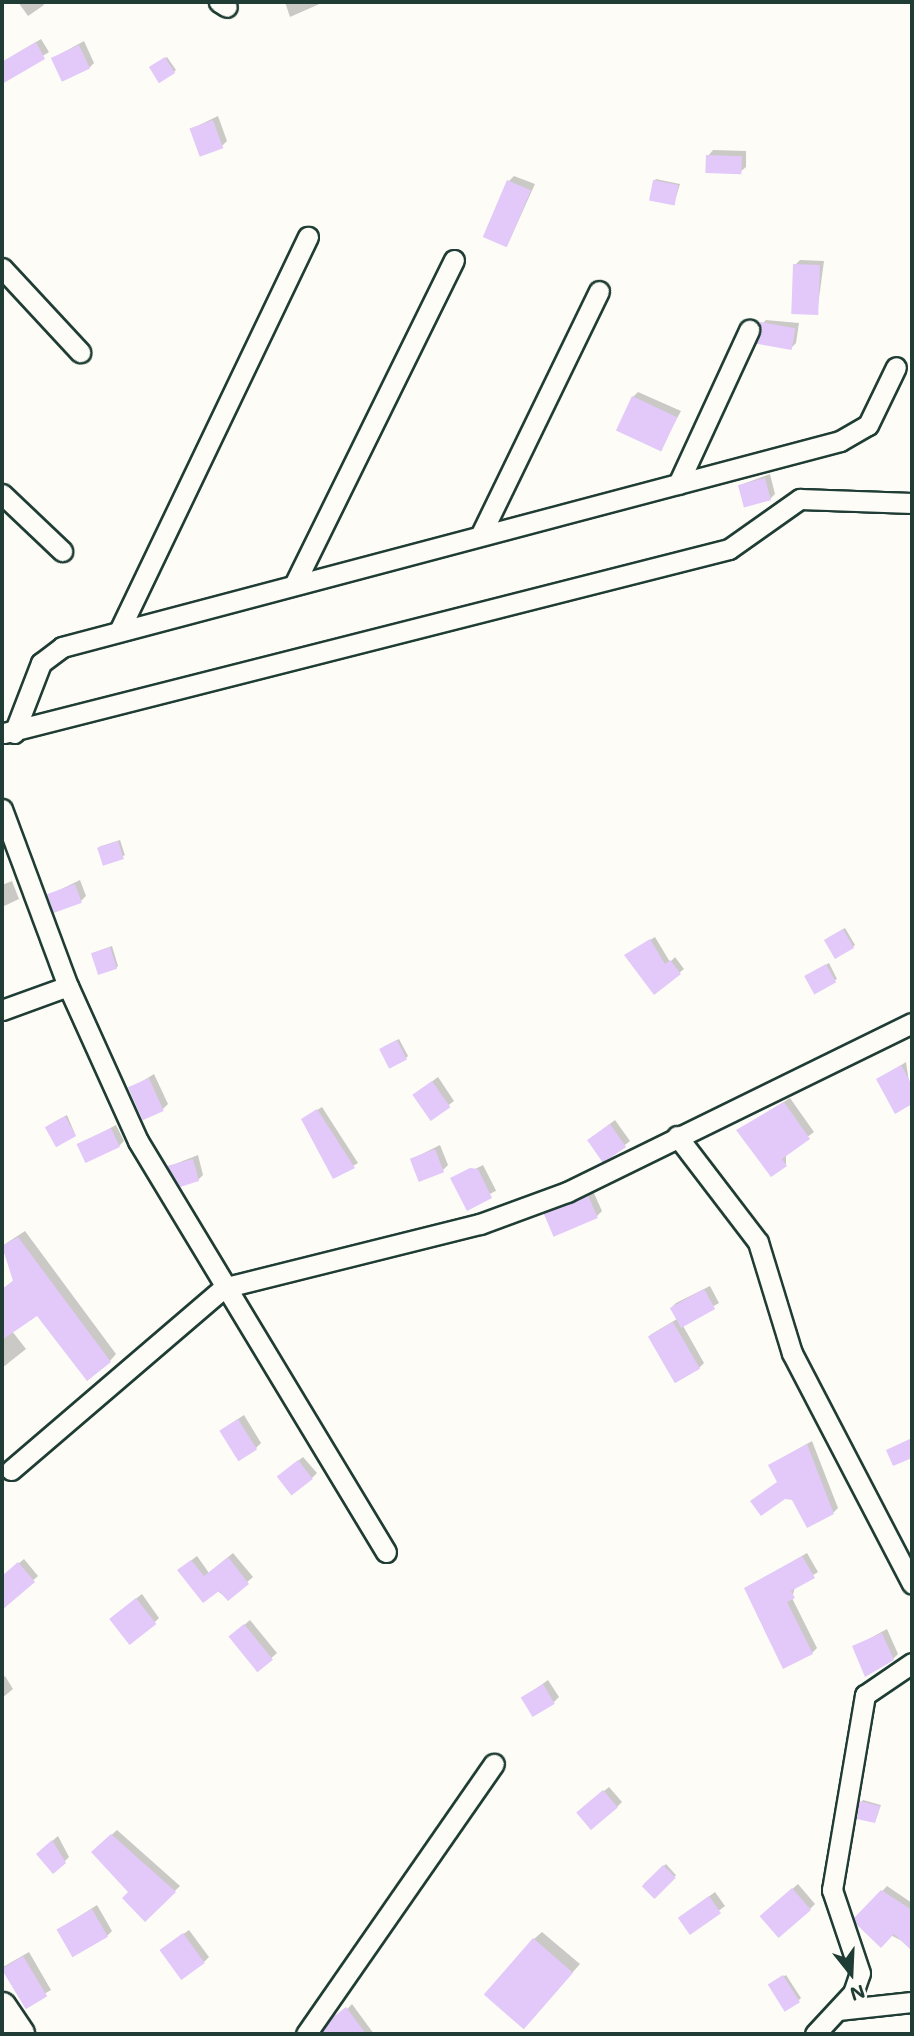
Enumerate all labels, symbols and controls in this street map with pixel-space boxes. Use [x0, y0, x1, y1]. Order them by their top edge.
north arrow [816, 1938, 886, 2008]
text: N [847, 1979, 868, 2008]

